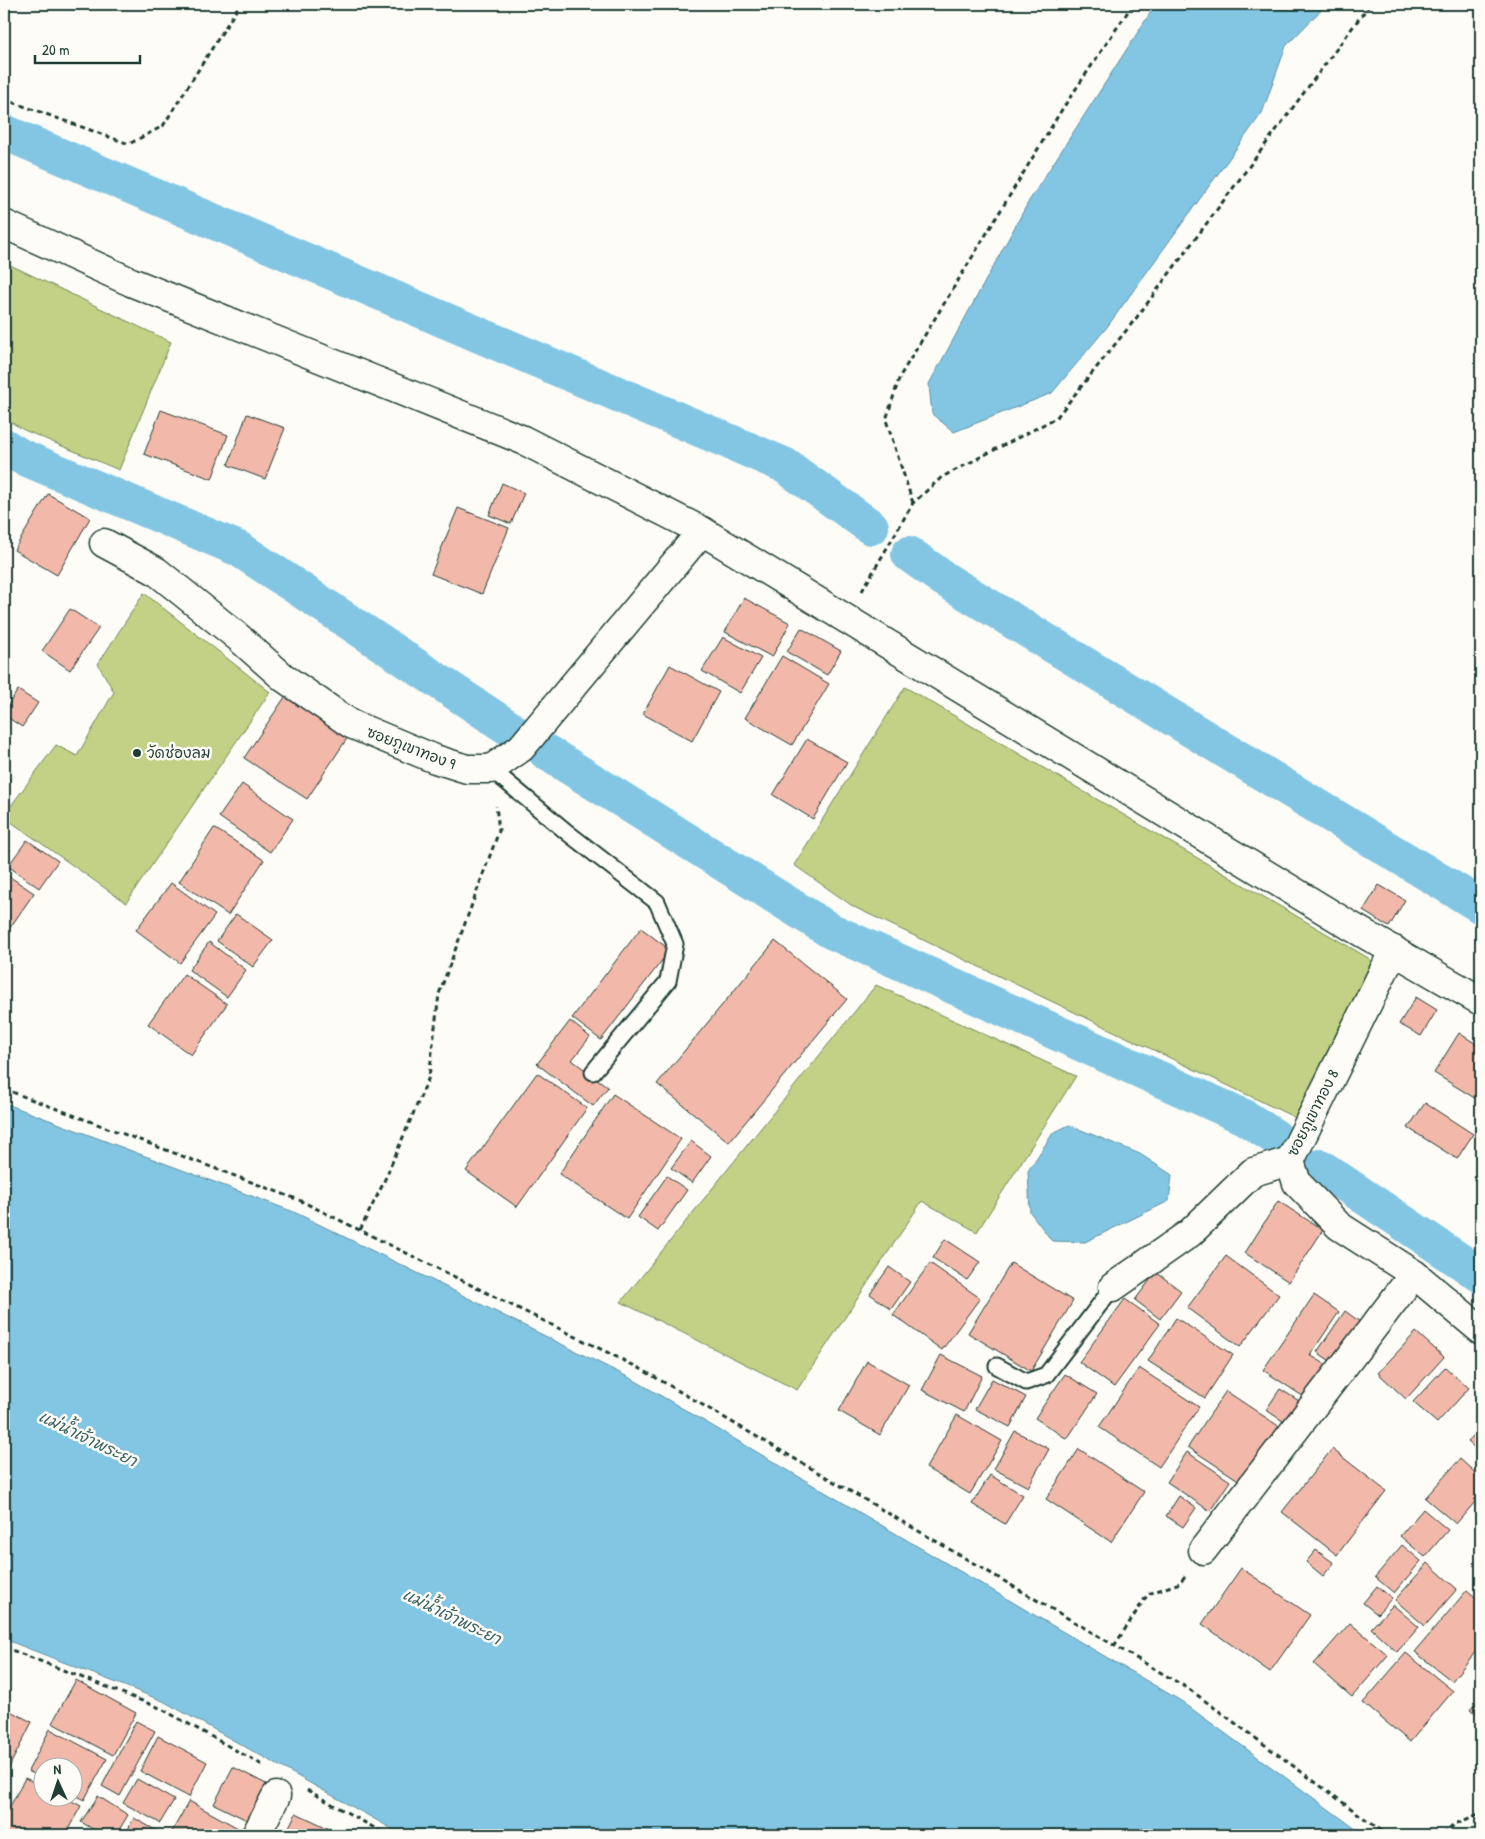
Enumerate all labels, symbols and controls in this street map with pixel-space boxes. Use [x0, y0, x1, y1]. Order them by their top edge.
scale bar [35, 32, 140, 64]
text: 20 m [42, 39, 69, 60]
street label: ซอยภูเขาทอง 9 [363, 721, 459, 775]
place label: วัดช่องลม [147, 742, 211, 763]
marker: วัดช่องลม [131, 747, 143, 759]
street label: ซอยภูเขาทอง 8 [1282, 1066, 1344, 1160]
water label: แม่น้ำเจ้าพระยา [35, 1402, 143, 1472]
water label: แม่น้ำเจ้าพระยา [399, 1580, 507, 1650]
north arrow [32, 1756, 82, 1806]
text: N [53, 1759, 62, 1778]

